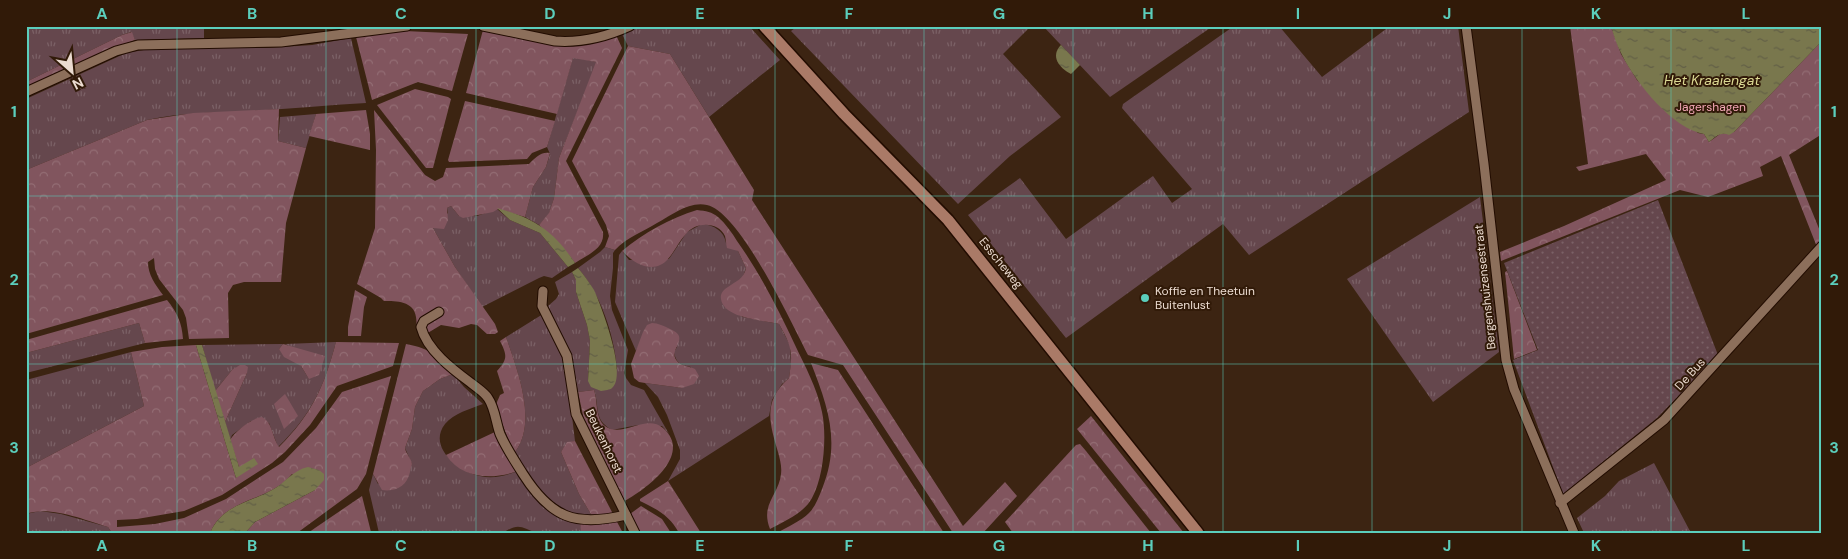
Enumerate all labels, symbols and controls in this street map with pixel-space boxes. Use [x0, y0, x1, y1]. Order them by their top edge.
text: A [96, 3, 108, 24]
text: B [247, 3, 257, 24]
text: C [395, 3, 407, 24]
text: D [544, 3, 556, 24]
text: E [695, 3, 705, 24]
text: F [845, 3, 854, 24]
text: G [993, 3, 1005, 24]
text: H [1142, 3, 1154, 24]
text: I [1296, 3, 1300, 24]
text: J [1443, 3, 1451, 24]
text: K [1591, 3, 1602, 24]
text: L [1742, 3, 1751, 24]
north arrow [48, 48, 98, 98]
water label: Het Kraaiengat [1664, 71, 1761, 89]
text: N [69, 73, 87, 94]
park label: Jagershagen [1676, 99, 1746, 115]
text: 1 [11, 101, 17, 122]
text: 1 [1831, 101, 1837, 122]
street label: Bergenshuizensestraat [1470, 223, 1500, 350]
street label: Esscheweg [975, 234, 1027, 292]
text: 2 [9, 269, 19, 290]
text: 2 [1829, 269, 1839, 290]
place label: Koffie en Theetuin Buitenlust [1155, 283, 1255, 313]
marker: Koffie en Theetuin Buitenlust [1139, 292, 1151, 304]
street label: De Bus [1671, 354, 1709, 394]
street label: Beukenhorst [582, 406, 626, 476]
text: 3 [9, 437, 19, 458]
text: 3 [1829, 437, 1839, 458]
text: A [96, 535, 108, 556]
text: B [247, 535, 257, 556]
text: C [395, 535, 407, 556]
text: D [544, 535, 556, 556]
text: E [695, 535, 705, 556]
text: F [845, 535, 854, 556]
text: G [993, 535, 1005, 556]
text: H [1142, 535, 1154, 556]
text: I [1296, 535, 1300, 556]
text: J [1443, 535, 1451, 556]
text: K [1591, 535, 1602, 556]
text: L [1742, 535, 1751, 556]

